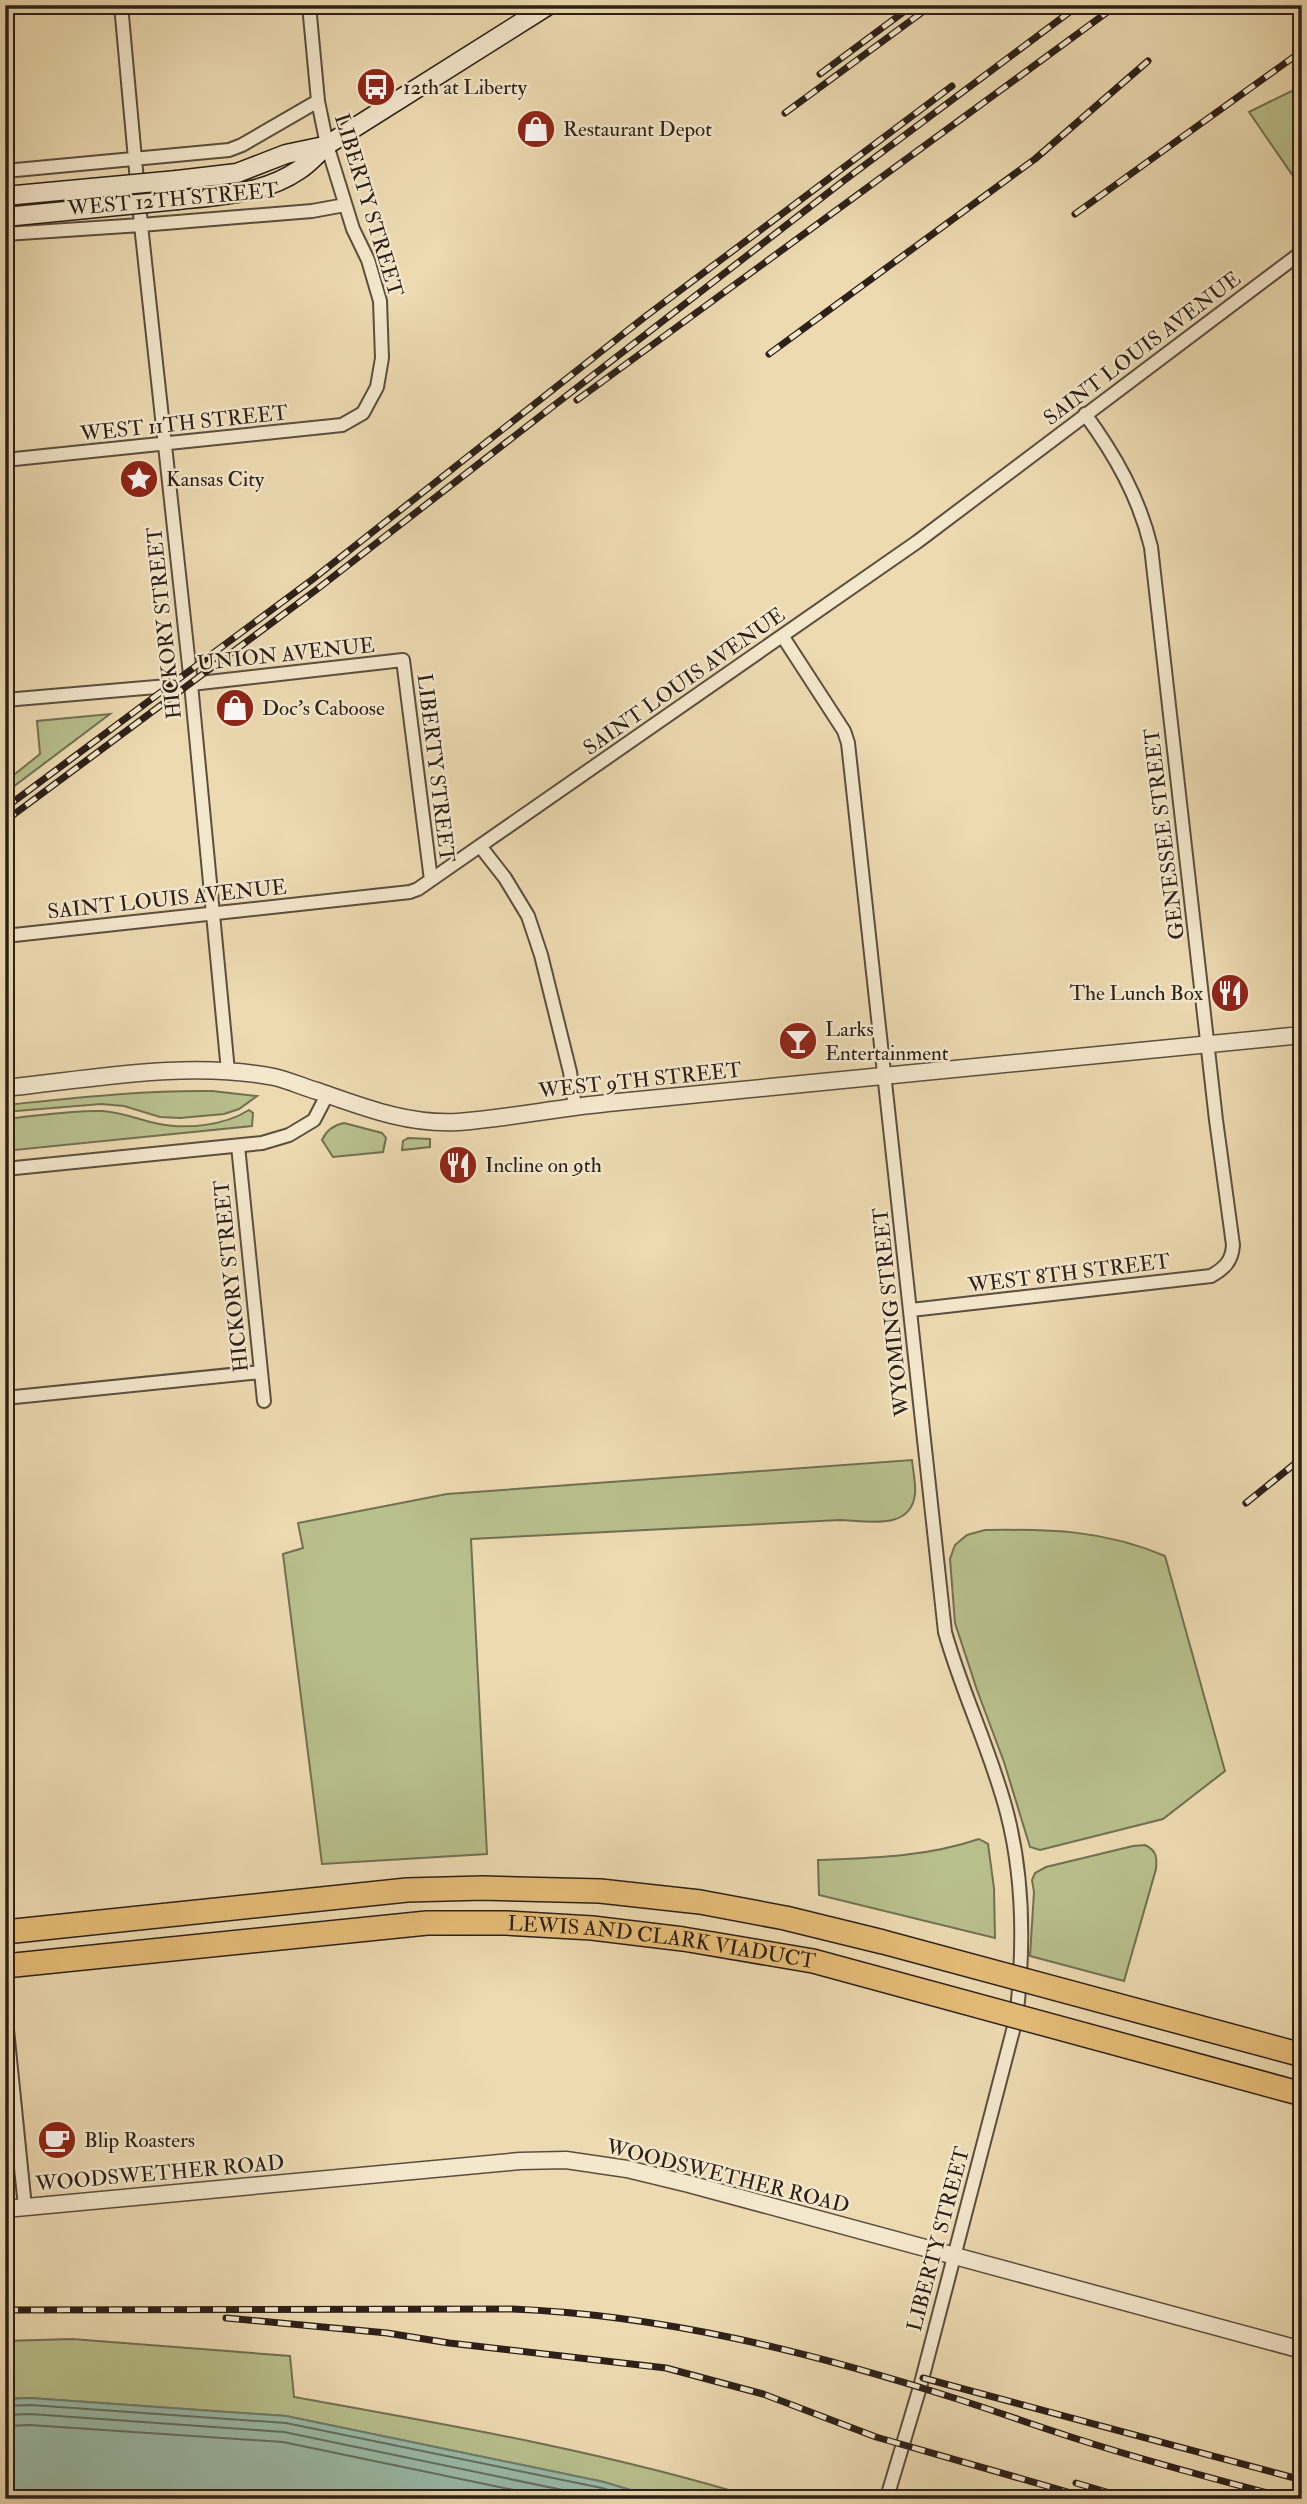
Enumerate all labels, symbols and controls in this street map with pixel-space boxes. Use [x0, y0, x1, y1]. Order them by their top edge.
bus stop icon: 12th at Liberty [355, 66, 397, 108]
place label: 12th at Liberty [403, 74, 528, 101]
shop icon: Restaurant Depot [515, 108, 557, 150]
street label: LIBERTY STREET [328, 110, 409, 300]
place label: Restaurant Depot [563, 116, 712, 143]
street label: WEST 12TH STREET [65, 177, 280, 222]
street label: SAINT LOUIS AVENUE [1038, 265, 1246, 431]
street label: WEST 11TH STREET [78, 399, 290, 448]
place icon: Kansas City [118, 458, 160, 500]
place label: Kansas City [166, 466, 265, 493]
street label: HICKORY STREET [141, 525, 188, 720]
street label: SAINT LOUIS AVENUE [578, 601, 790, 761]
street label: UNION AVENUE [196, 632, 376, 677]
street label: LIBERTY STREET [411, 672, 461, 864]
shop icon: Doc's Caboose [214, 687, 256, 729]
place label: Doc's Caboose [262, 695, 385, 722]
street label: GENESSEE STREET [1138, 726, 1191, 941]
street label: SAINT LOUIS AVENUE [46, 874, 288, 925]
restaurant icon: The Lunch Box [1209, 972, 1251, 1014]
place label: The Lunch Box [1069, 980, 1204, 1007]
place label: Larks Entertainment [825, 1016, 949, 1067]
bar icon: Larks Entertainment [777, 1020, 819, 1062]
street label: WEST 9TH STREET [536, 1056, 743, 1105]
restaurant icon: Incline on 9th [437, 1144, 479, 1186]
place label: Incline on 9th [485, 1152, 602, 1179]
street label: HICKORY STREET [208, 1178, 255, 1373]
street label: WYOMING STREET [867, 1206, 916, 1419]
street label: WEST 8TH STREET [965, 1248, 1172, 1299]
street label: LEWIS AND CLARK VIADUCT [507, 1910, 818, 1975]
cafe icon: Blip Roasters [36, 2119, 78, 2161]
place label: Blip Roasters [84, 2127, 195, 2154]
street label: WOODSWETHER ROAD [603, 2133, 852, 2220]
street label: LIBERTY STREET [901, 2144, 976, 2334]
street label: WOODSWETHER ROAD [34, 2149, 285, 2198]

